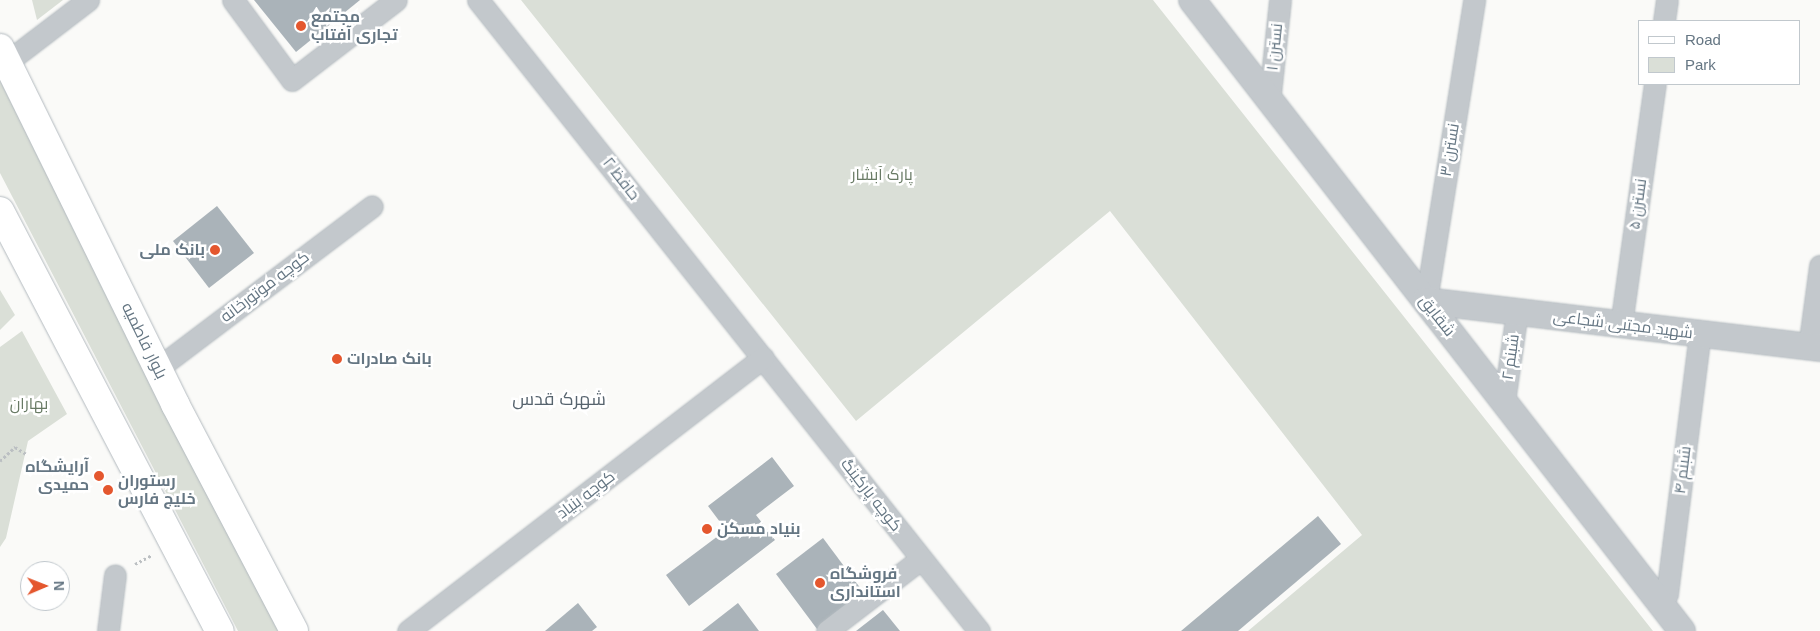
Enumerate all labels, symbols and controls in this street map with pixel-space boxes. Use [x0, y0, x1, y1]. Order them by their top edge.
place label: مجتمع تجاری آفتاب [311, 7, 398, 45]
marker: مجتمع تجاری آفتاب [295, 20, 307, 32]
legend [1638, 20, 1800, 85]
street label: نسترن ۱ [1263, 22, 1287, 72]
text: Road [1685, 31, 1721, 48]
text: Park [1685, 56, 1716, 73]
street label: نسترن ۳ [1436, 122, 1464, 178]
street label: حافظ ۲ [598, 154, 644, 204]
park label: پارک آبشار [851, 165, 913, 185]
street label: نسترن ۵ [1625, 177, 1651, 231]
place label: بانک ملی [140, 240, 205, 260]
marker: بانک ملی [209, 244, 221, 256]
street label: کوچه موتورخانه [217, 247, 313, 327]
street label: شقایق [1415, 292, 1459, 340]
street label: بلوار فاطمیه [117, 300, 171, 382]
street label: شهید مجتبی شجاعی [1552, 307, 1694, 343]
street label: شبنم ۲ [1498, 333, 1524, 381]
place label: بانک صادرات [347, 349, 432, 369]
marker: بانک صادرات [331, 353, 343, 365]
district label: شهرک قدس [512, 388, 606, 410]
park label: بهاران [10, 394, 48, 414]
street label: شبنم ۴ [1671, 445, 1695, 495]
street label: کوچه پارکینگ [836, 455, 906, 535]
place label: آرایشگاه حمیدی [25, 457, 89, 495]
street label: کوچه بنیاد [553, 467, 619, 523]
marker: آرایشگاه حمیدی [93, 470, 105, 482]
place label: رستوران خلیج فارس [118, 471, 196, 509]
marker: رستوران خلیج فارس [102, 484, 114, 496]
place label: بنیاد مسکن [717, 519, 801, 539]
marker: بنیاد مسکن [701, 523, 713, 535]
north arrow [20, 561, 70, 611]
place label: فروشگاه استانداری [830, 564, 901, 602]
marker: فروشگاه استانداری [814, 577, 826, 589]
text: N [51, 581, 67, 591]

